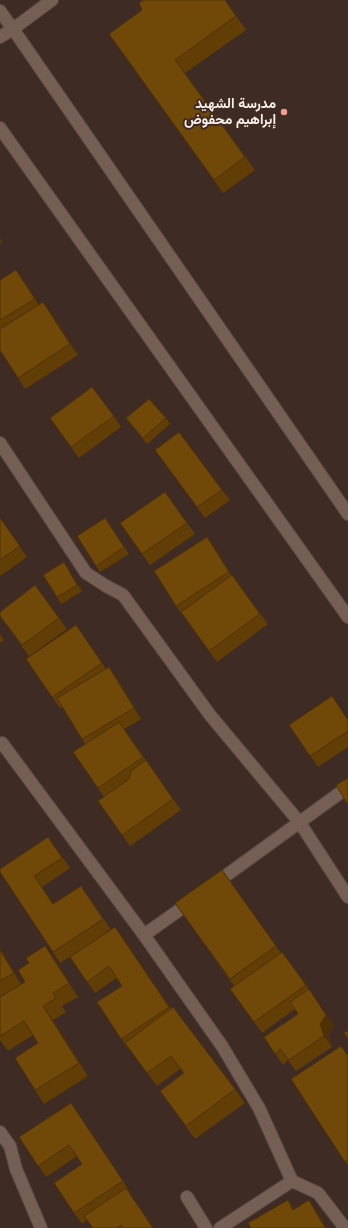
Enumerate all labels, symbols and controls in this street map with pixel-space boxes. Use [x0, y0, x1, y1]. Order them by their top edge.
place label: مدرسة الشهيد إبراهيم محفوض [184, 96, 276, 128]
marker: مدرسة الشهيد إبراهيم محفوض [279, 107, 289, 117]

